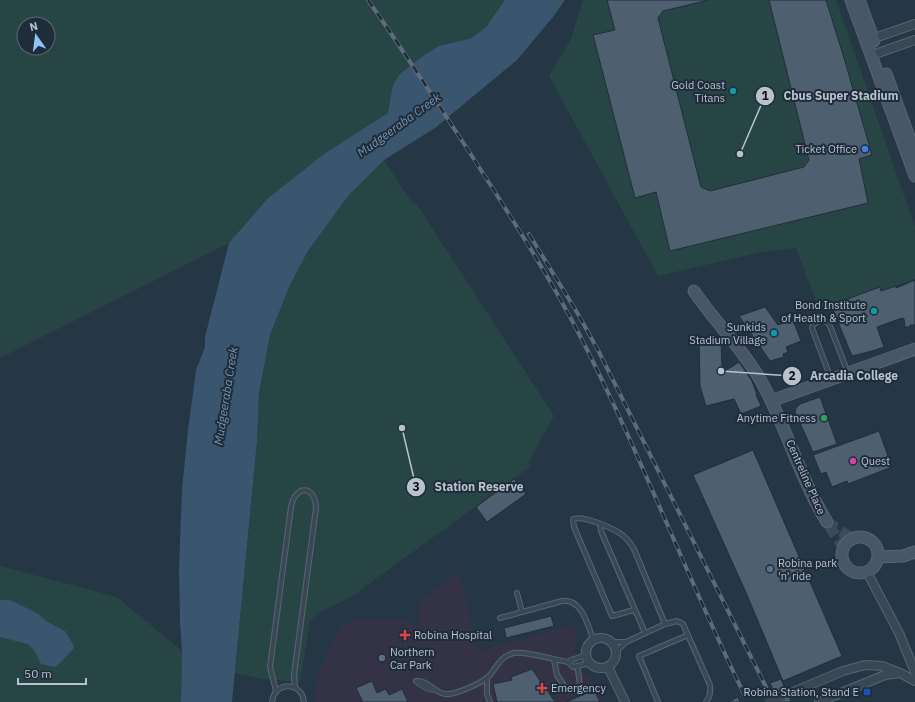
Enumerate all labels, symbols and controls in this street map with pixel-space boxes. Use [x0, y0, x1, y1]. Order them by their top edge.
north arrow [16, 16, 56, 56]
text: N [28, 19, 39, 34]
place label: Gold Coast Titans [671, 78, 725, 105]
callout: Cbus Super Stadium [755, 84, 906, 108]
marker: Gold Coast Titans [728, 86, 738, 96]
text: 1 [761, 88, 769, 103]
text: Cbus Super Stadium [784, 88, 898, 103]
water label: Mudgeeraba Creek [354, 89, 444, 160]
place label: Ticket Office [795, 142, 857, 156]
marker: Ticket Office [860, 144, 870, 154]
place label: Bond Institute of Health & Sport [781, 298, 866, 325]
marker: Bond Institute of Health & Sport [869, 306, 879, 316]
place label: Sunkids Stadium Village [689, 320, 766, 347]
marker: Sunkids Stadium Village [769, 328, 779, 338]
water label: Mudgeeraba Creek [210, 345, 241, 446]
callout: Arcadia College [782, 364, 906, 388]
text: 2 [788, 368, 796, 383]
text: Arcadia College [810, 368, 898, 383]
place label: Anytime Fitness [737, 411, 816, 425]
marker: Anytime Fitness [819, 413, 829, 423]
street label: Centreline Place [783, 437, 829, 517]
place label: Quest [861, 454, 890, 468]
marker: Quest [848, 456, 858, 466]
callout: Station Reserve [406, 475, 531, 499]
text: 3 [412, 479, 420, 494]
text: Station Reserve [434, 479, 524, 494]
place label: Robina park 'n' ride [778, 556, 837, 583]
marker: Robina park 'n' ride [765, 564, 775, 574]
place label: Robina Hospital [414, 628, 492, 642]
marker: Robina Hospital [399, 629, 411, 641]
place label: Northern Car Park [390, 645, 434, 672]
marker: Northern Car Park [377, 653, 387, 663]
scale bar [18, 660, 86, 686]
text: 50 m [24, 666, 52, 681]
place label: Emergency [551, 681, 606, 695]
marker: Emergency [536, 682, 548, 694]
place label: Robina Station, Stand E [744, 685, 859, 699]
marker: Robina Station, Stand E [862, 687, 872, 697]

